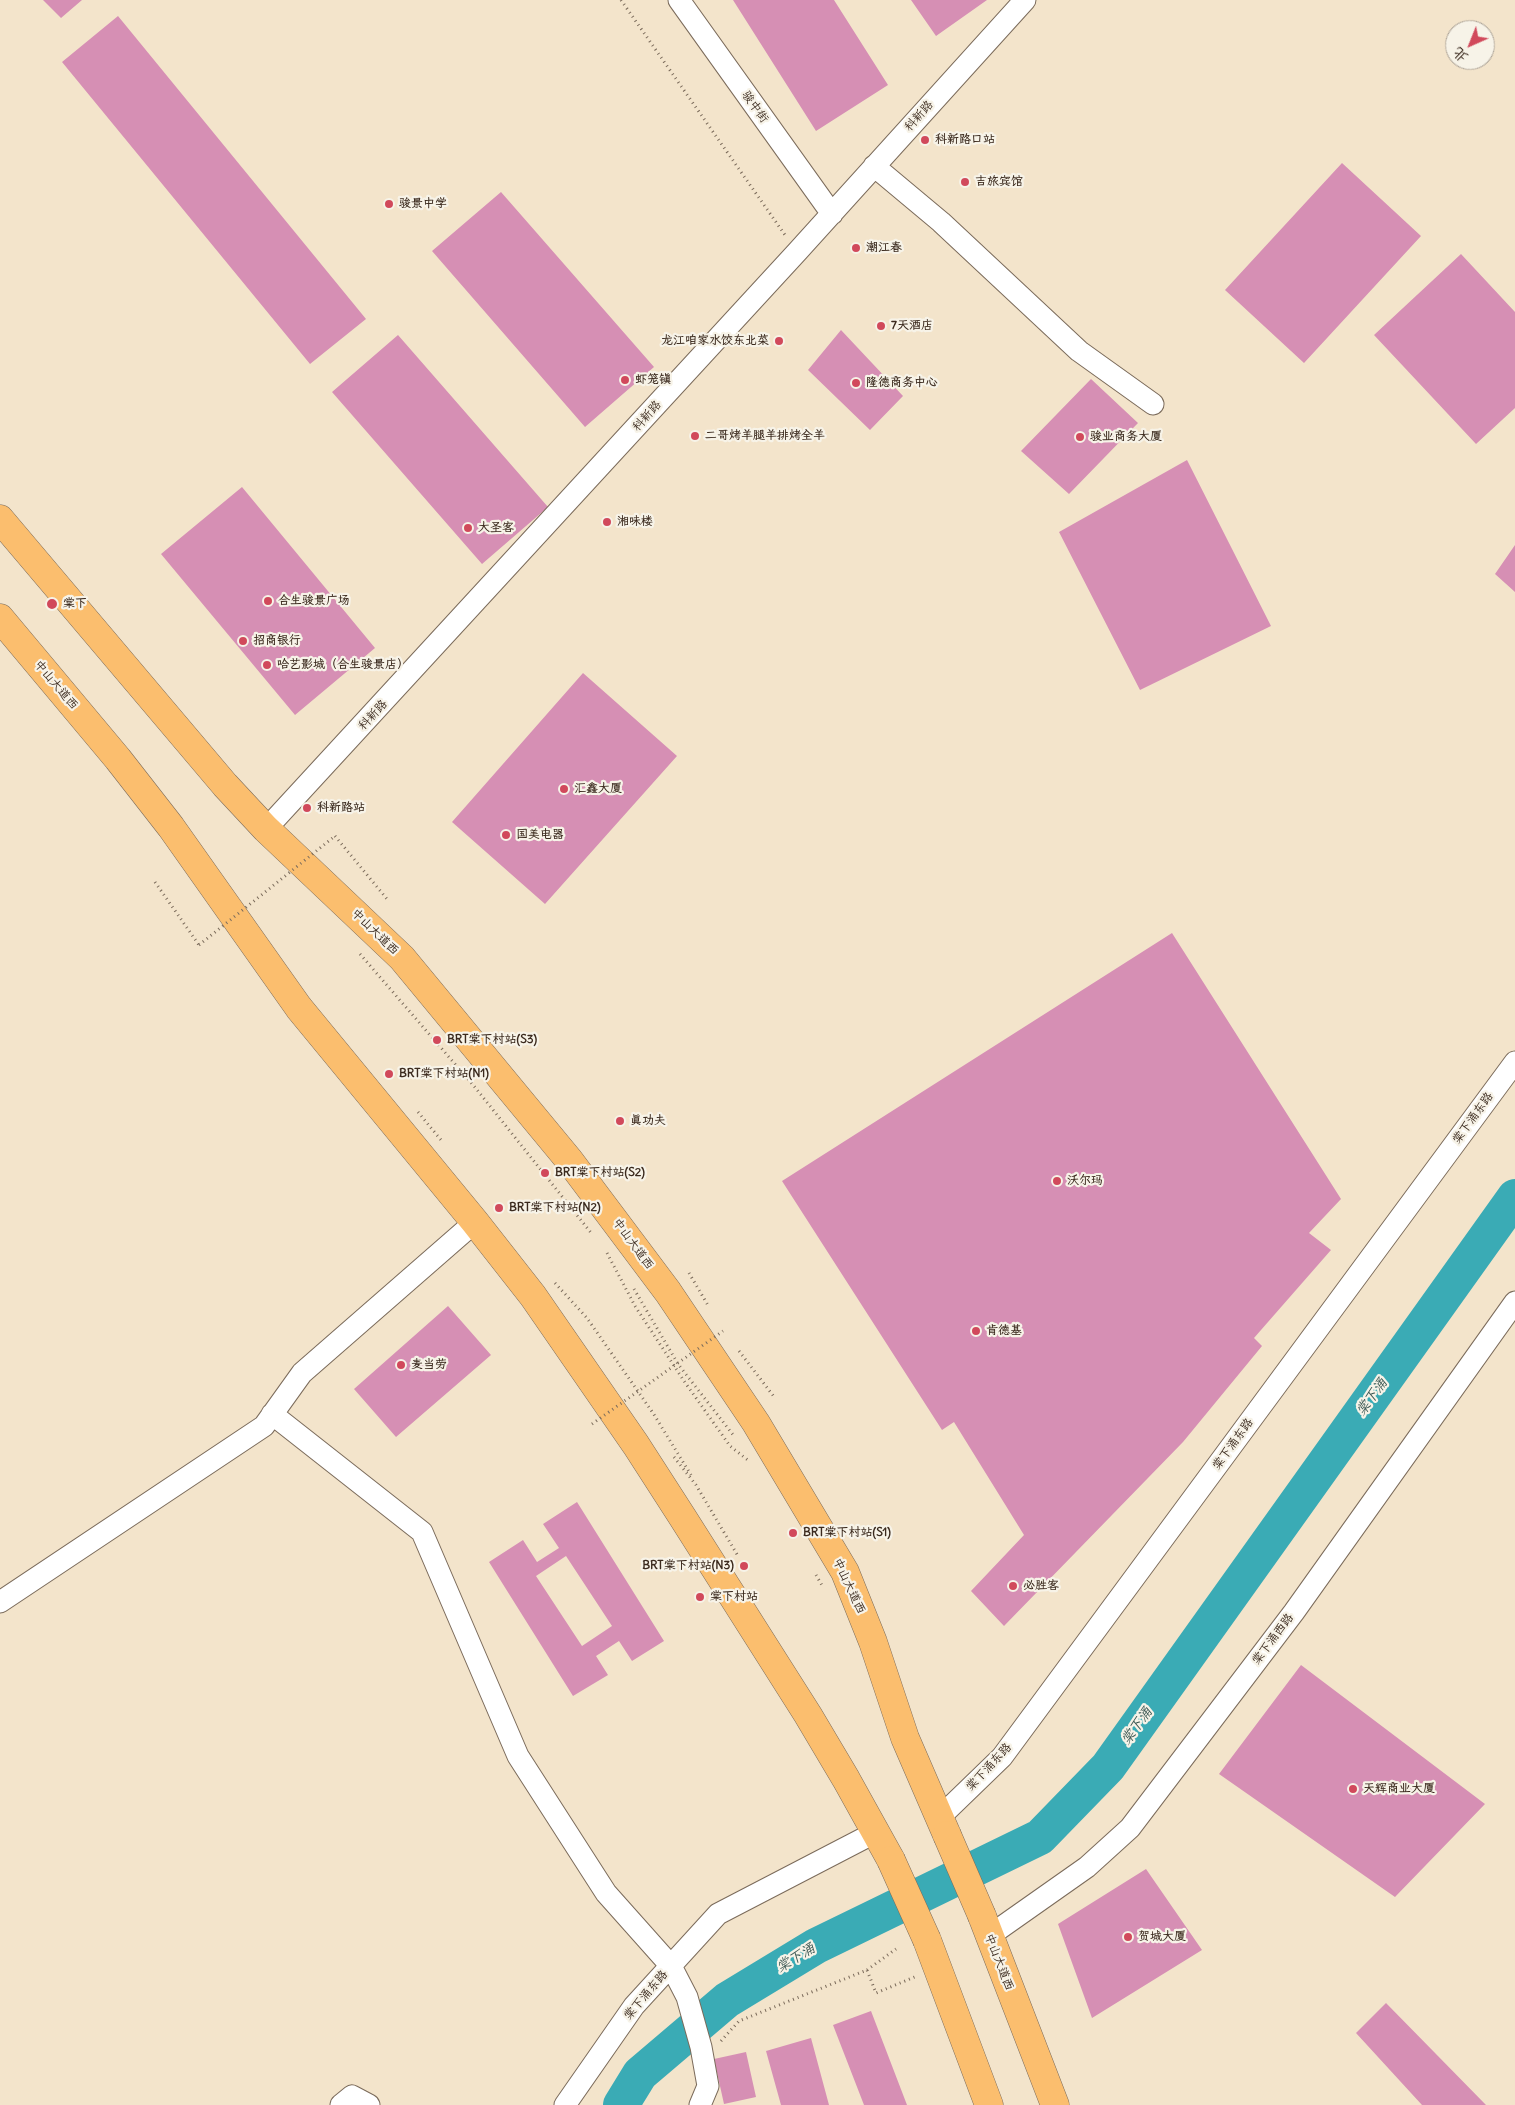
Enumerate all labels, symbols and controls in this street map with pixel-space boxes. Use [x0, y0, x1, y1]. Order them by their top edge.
north arrow [1445, 20, 1495, 70]
text: 北 [1449, 44, 1472, 66]
street label: 骏中街 [739, 88, 771, 126]
street label: 科新路 [902, 98, 936, 134]
place label: 科新路口站 [935, 133, 995, 147]
marker: 科新路口站 [919, 134, 931, 146]
place label: 吉旅宾馆 [975, 175, 1023, 189]
marker: 吉旅宾馆 [959, 176, 971, 188]
place label: 骏景中学 [399, 197, 447, 211]
marker: 骏景中学 [383, 198, 395, 210]
place label: 潮江春 [866, 241, 902, 255]
marker: 潮江春 [850, 242, 862, 254]
place label: 7天酒店 [891, 319, 933, 333]
marker: 7天酒店 [875, 320, 887, 332]
place label: 龙江咱家水饺东北菜 [661, 334, 769, 348]
marker: 龙江咱家水饺东北菜 [773, 335, 785, 347]
place label: 虾笼镇 [635, 373, 671, 387]
marker: 虾笼镇 [619, 374, 631, 386]
place label: 隆德商务中心 [866, 376, 938, 390]
marker: 隆德商务中心 [850, 377, 862, 389]
street label: 科新路 [630, 398, 664, 434]
place label: 二哥烤羊腿羊排烤全羊 [705, 429, 825, 443]
marker: 二哥烤羊腿羊排烤全羊 [689, 430, 701, 442]
place label: 骏业商务大厦 [1090, 430, 1162, 444]
marker: 骏业商务大厦 [1074, 431, 1086, 443]
place label: 湘味楼 [617, 515, 653, 529]
marker: 湘味楼 [601, 516, 613, 528]
place label: 大圣客 [478, 521, 514, 535]
marker: 大圣客 [462, 522, 474, 534]
place label: 合生骏景广场 [278, 594, 350, 608]
marker: 合生骏景广场 [262, 595, 274, 607]
marker: 棠下 [45, 597, 59, 611]
place label: 棠下 [63, 597, 87, 611]
place label: 招商银行 [253, 634, 301, 648]
marker: 招商银行 [237, 635, 249, 647]
street label: 中山大道西 [31, 657, 81, 713]
place label: 哈艺影城（合生骏景店） [277, 658, 409, 672]
marker: 哈艺影城（合生骏景店） [261, 659, 273, 671]
street label: 科新路 [355, 697, 391, 733]
place label: 汇鑫大厦 [574, 782, 622, 796]
marker: 汇鑫大厦 [558, 783, 570, 795]
place label: 科新路站 [317, 801, 365, 815]
marker: 科新路站 [301, 802, 313, 814]
place label: 国美电器 [516, 828, 564, 842]
marker: 国美电器 [500, 829, 512, 841]
street label: 中山大道西 [348, 906, 402, 958]
place label: BRT棠下村站(S3) [447, 1033, 537, 1047]
marker: BRT棠下村站(S3) [431, 1034, 443, 1046]
place label: BRT棠下村站(N1) [399, 1067, 489, 1081]
marker: BRT棠下村站(N1) [383, 1068, 395, 1080]
street label: 棠下涌东路 [1450, 1089, 1496, 1147]
place label: 真功夫 [630, 1114, 666, 1128]
marker: 真功夫 [614, 1115, 626, 1127]
place label: BRT棠下村站(S2) [555, 1166, 645, 1180]
marker: BRT棠下村站(S2) [539, 1167, 551, 1179]
place label: 沃尔玛 [1067, 1174, 1103, 1188]
marker: 沃尔玛 [1051, 1175, 1063, 1187]
place label: BRT棠下村站(N2) [509, 1201, 601, 1215]
marker: BRT棠下村站(N2) [493, 1202, 505, 1214]
street label: 中山大道西 [610, 1215, 656, 1273]
place label: 肯德基 [986, 1324, 1022, 1338]
marker: 肯德基 [970, 1325, 982, 1337]
place label: 麦当劳 [411, 1358, 447, 1372]
marker: 麦当劳 [395, 1359, 407, 1371]
water label: 棠下涌 [1353, 1375, 1391, 1419]
street label: 棠下涌东路 [1210, 1415, 1256, 1473]
place label: BRT棠下村站(S1) [803, 1526, 891, 1540]
marker: BRT棠下村站(S1) [787, 1527, 799, 1539]
street label: 中山大道西 [830, 1556, 868, 1616]
place label: BRT棠下村站(N3) [642, 1559, 734, 1573]
marker: BRT棠下村站(N3) [738, 1560, 750, 1572]
place label: 必胜客 [1023, 1579, 1059, 1593]
marker: 必胜客 [1007, 1580, 1019, 1592]
place label: 棠下村站 [710, 1590, 758, 1604]
marker: 棠下村站 [694, 1591, 706, 1603]
street label: 棠下涌西路 [1249, 1611, 1297, 1667]
water label: 棠下涌 [1118, 1704, 1156, 1748]
street label: 棠下涌东路 [963, 1740, 1015, 1794]
place label: 天辉商业大厦 [1363, 1782, 1435, 1796]
marker: 天辉商业大厦 [1347, 1783, 1359, 1795]
place label: 贺城大厦 [1138, 1930, 1186, 1944]
street label: 中山大道西 [982, 1931, 1016, 1993]
marker: 贺城大厦 [1122, 1931, 1134, 1943]
water label: 棠下涌 [774, 1940, 818, 1976]
street label: 棠下涌东路 [621, 1967, 671, 2023]

